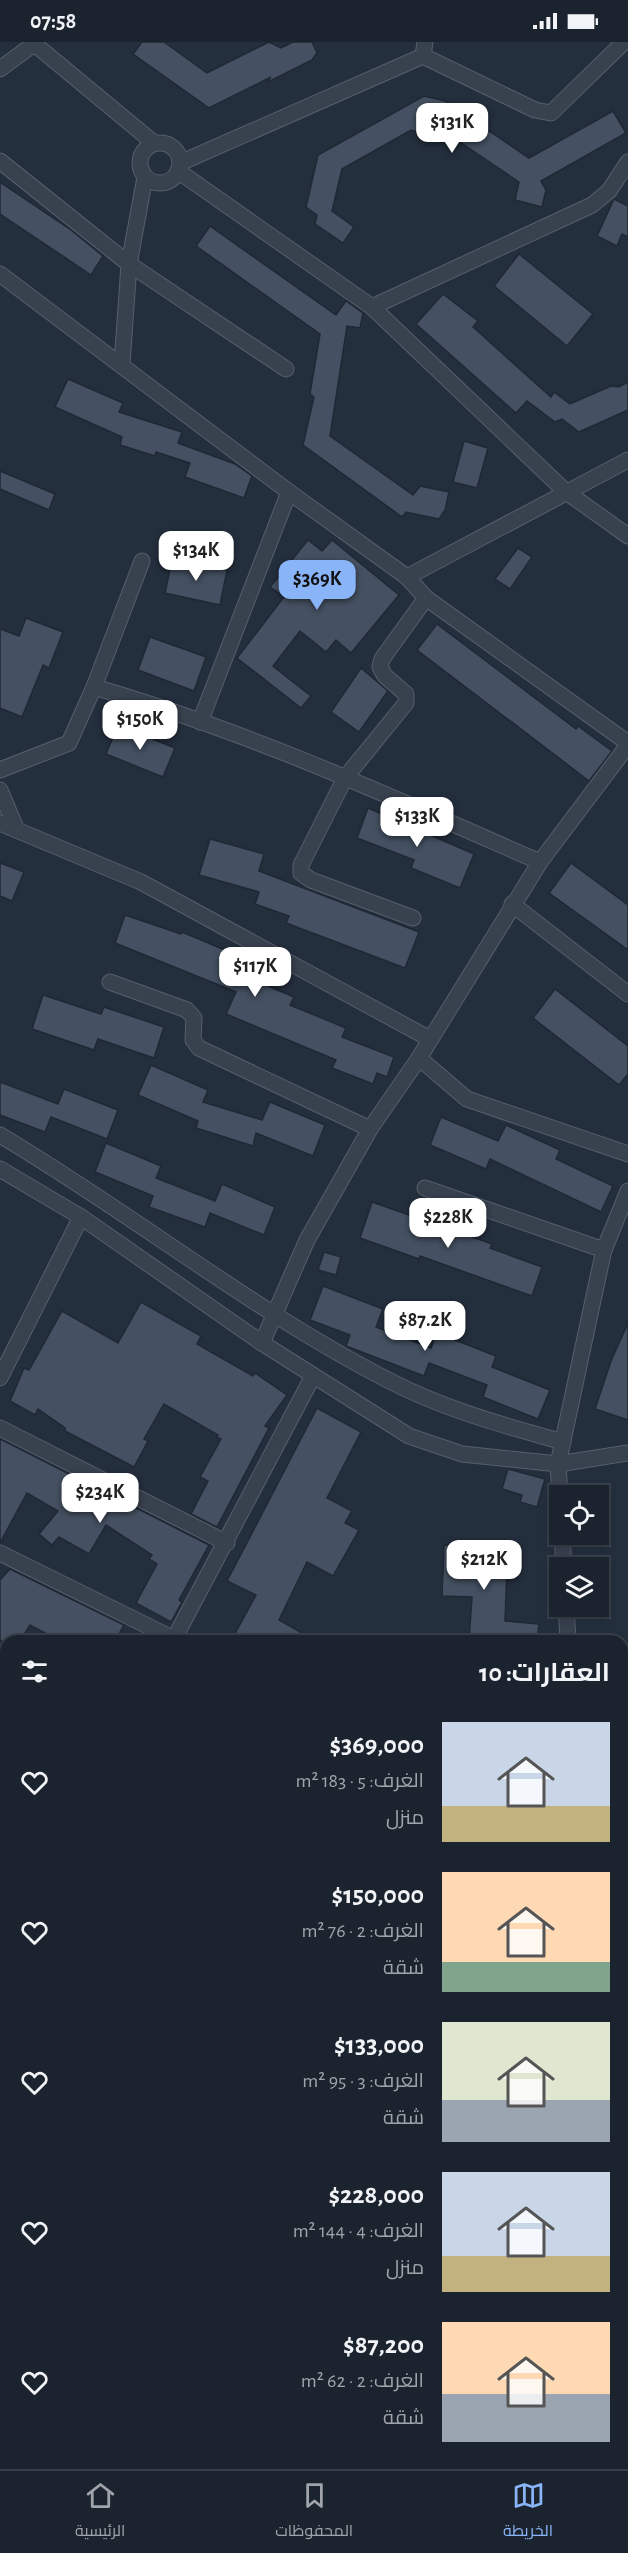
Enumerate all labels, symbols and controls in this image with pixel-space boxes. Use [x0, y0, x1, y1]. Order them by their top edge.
text: 07:58 [30, 10, 76, 32]
pin: $131K [410, 103, 494, 154]
text: $131K [430, 112, 474, 132]
pin: $134K [154, 531, 238, 582]
text: $134K [173, 540, 219, 560]
pin: $369K [275, 560, 359, 611]
text: $369K [293, 569, 341, 589]
pin: $150K [98, 700, 182, 751]
text: $150K [117, 709, 163, 729]
pin: $133K [375, 797, 459, 848]
text: $133K [394, 806, 440, 826]
pin: $117K [213, 947, 297, 998]
text: $117K [233, 956, 277, 976]
pin: $228K [406, 1198, 490, 1249]
text: $228K [423, 1207, 473, 1227]
pin: $87.2K [376, 1301, 474, 1352]
text: $87.2K [398, 1310, 452, 1330]
pin: $234K [58, 1473, 142, 1524]
text: $234K [76, 1482, 124, 1502]
map controls [549, 1485, 609, 1617]
button: locate [549, 1485, 609, 1545]
pin: $212K [442, 1540, 526, 1591]
text: $212K [461, 1549, 507, 1569]
button: layers [549, 1557, 609, 1617]
icon: filters [18, 1655, 51, 1688]
text: العقارات: 10 [479, 1660, 610, 1686]
text: $369,000 [329, 1732, 424, 1758]
icon: home [490, 1746, 562, 1818]
icon: heart [18, 1766, 51, 1799]
text: الغرف: 5 · 183 m² [295, 1771, 424, 1791]
text: منزل [386, 1808, 424, 1828]
text: $150,000 [332, 1882, 424, 1908]
icon: home [490, 1896, 562, 1968]
icon: heart [18, 1916, 51, 1949]
text: الغرف: 2 · 76 m² [302, 1921, 424, 1941]
text: شقة [383, 1958, 424, 1978]
text: $133,000 [334, 2032, 424, 2058]
icon: home [490, 2046, 562, 2118]
icon: heart [18, 2066, 51, 2099]
text: الغرف: 3 · 95 m² [302, 2071, 424, 2091]
text: شقة [383, 2108, 424, 2128]
text: $228,000 [328, 2182, 424, 2208]
icon: home [490, 2196, 562, 2268]
icon: heart [18, 2216, 51, 2249]
text: الغرف: 4 · 144 m² [293, 2221, 424, 2241]
text: منزل [386, 2258, 424, 2278]
text: $87,200 [343, 2332, 424, 2358]
icon: home [490, 2346, 562, 2418]
icon: heart [18, 2366, 51, 2399]
text: الغرف: 2 · 62 m² [301, 2371, 424, 2391]
text: شقة [383, 2408, 424, 2428]
tab: الرئيسية [75, 2479, 125, 2545]
tab: المحفوظات [275, 2479, 353, 2545]
tab: الخريطة [503, 2479, 553, 2545]

